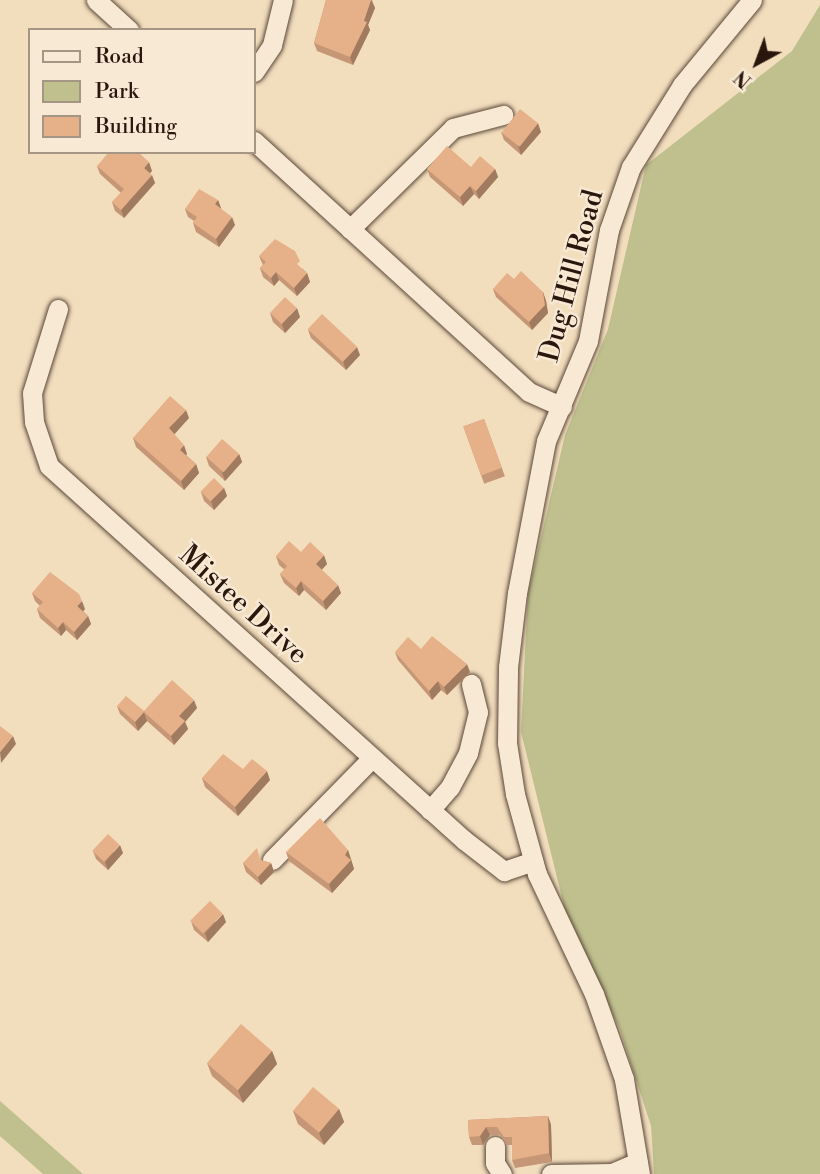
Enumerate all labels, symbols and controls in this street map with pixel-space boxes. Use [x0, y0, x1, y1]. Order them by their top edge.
legend [28, 28, 256, 154]
north arrow [722, 28, 792, 98]
text: Road [95, 44, 144, 70]
text: N [730, 65, 757, 93]
text: Park [95, 79, 139, 105]
text: Building [95, 114, 177, 140]
street label: Dug Hill Road [533, 186, 611, 366]
street label: Mistee Drive [172, 538, 314, 672]

